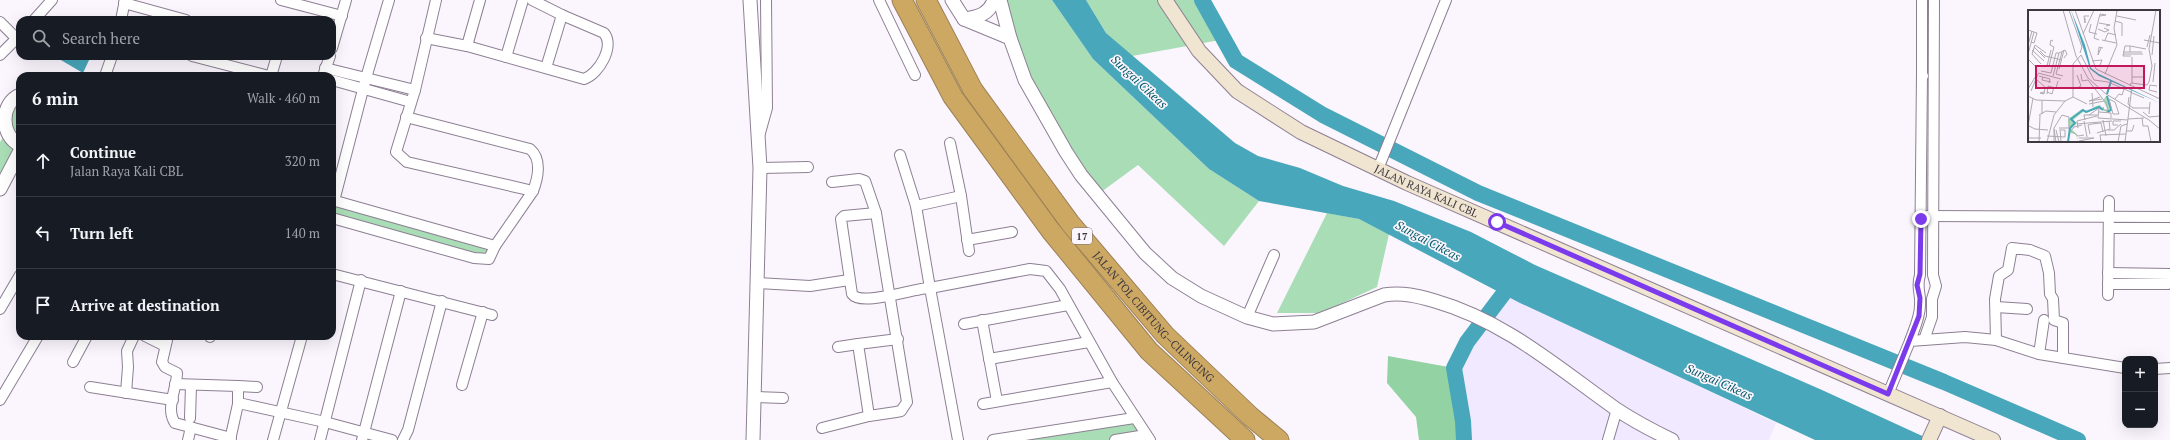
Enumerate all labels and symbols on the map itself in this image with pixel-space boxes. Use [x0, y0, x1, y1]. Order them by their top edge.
inset map [2028, 10, 2160, 142]
water label: Sungai Cikeas [1108, 52, 1171, 111]
street label: JALAN RAYA KALI CBL [1372, 161, 1480, 220]
route end [1912, 210, 1930, 228]
route start [1488, 213, 1506, 231]
water label: Sungai Cikeas [1393, 217, 1463, 264]
road number: 17 [1072, 228, 1092, 244]
street label: JALAN TOL CIBITUNG–CILINCING [1090, 249, 1218, 386]
water label: Sungai Cikeas [1684, 360, 1755, 403]

